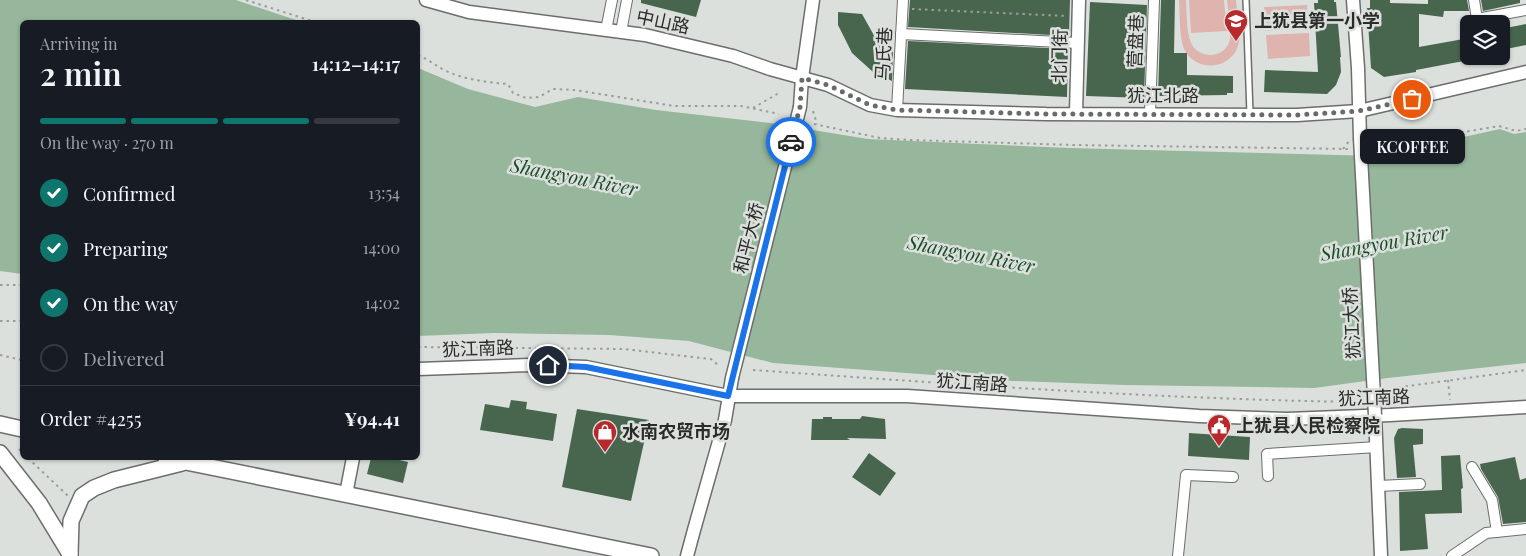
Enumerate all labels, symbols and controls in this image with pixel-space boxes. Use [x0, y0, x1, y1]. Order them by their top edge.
street label: 中山路 [634, 4, 692, 38]
school or university icon: 上犹县第一小学 [1223, 8, 1249, 42]
place label: 上犹县第一小学 [1254, 8, 1380, 32]
street label: 营盘巷 [1122, 14, 1148, 68]
map controls [1460, 15, 1510, 65]
button: layers [1460, 15, 1510, 65]
street label: 马氏巷 [870, 26, 896, 82]
street label: 北门街 [1047, 29, 1071, 83]
text: Arriving in [40, 33, 118, 54]
text: 14:12–14:17 [312, 50, 400, 76]
text: 2 min [40, 51, 122, 94]
pin [1391, 78, 1433, 120]
street label: 犹江北路 [1127, 83, 1199, 107]
icon: bag [1398, 85, 1426, 113]
courier [766, 117, 816, 167]
icon: car [777, 128, 805, 156]
callout: KCOFFEE [1360, 129, 1464, 164]
text: On the way · 270 m [40, 132, 174, 153]
text: KCOFFEE [1376, 136, 1449, 157]
water label: Shangyou River [507, 151, 641, 201]
icon: check [40, 179, 68, 207]
text: Confirmed [83, 180, 176, 206]
text: 13:54 [368, 182, 400, 203]
street label: 和平大桥 [728, 200, 768, 276]
water label: Shangyou River [1317, 218, 1450, 266]
water label: Shangyou River [904, 228, 1038, 278]
icon: check [40, 234, 68, 262]
text: Preparing [83, 235, 168, 261]
text: 14:00 [363, 237, 400, 258]
street label: 犹江大桥 [1337, 286, 1365, 360]
icon: check [40, 289, 68, 317]
text: On the way [83, 290, 178, 316]
text: 14:02 [365, 292, 400, 313]
street label: 犹江南路 [442, 335, 514, 361]
pin [527, 344, 569, 386]
text: Delivered [83, 345, 165, 371]
icon: home [534, 351, 562, 379]
street label: 犹江南路 [935, 368, 1009, 396]
street label: 犹江南路 [1338, 384, 1410, 410]
text: Order #4255 [40, 405, 142, 431]
text: ¥94.41 [344, 405, 400, 431]
public building icon: 上犹县人民检察院 [1206, 413, 1232, 447]
place label: 上犹县人民检察院 [1236, 413, 1380, 437]
shop icon: 水南农贸市场 [592, 419, 618, 453]
place label: 水南农贸市场 [622, 419, 730, 443]

